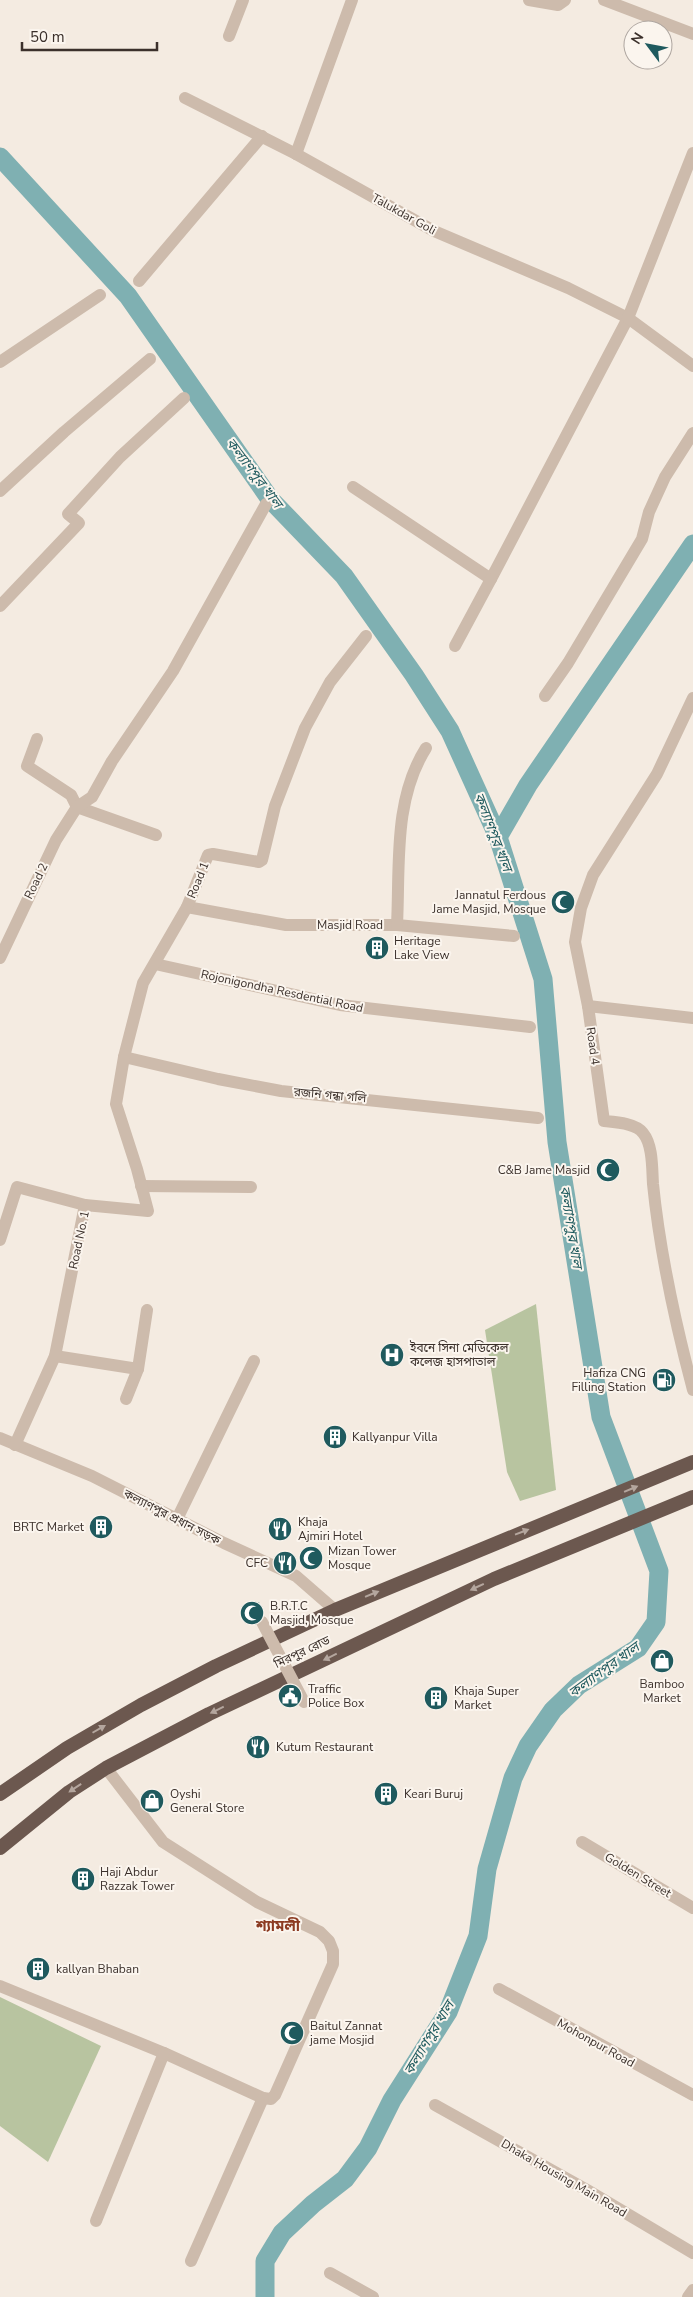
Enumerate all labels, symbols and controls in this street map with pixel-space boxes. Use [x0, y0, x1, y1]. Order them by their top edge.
scale bar [22, 20, 158, 52]
north arrow [623, 20, 673, 70]
text: 50 m [30, 27, 65, 47]
text: N [627, 29, 648, 48]
street label: Talukdar Goli [369, 190, 439, 238]
water label: কল্যাণপুর খাল [221, 434, 288, 514]
water label: কল্যাণপুর খাল [469, 790, 518, 877]
street label: Road 1 [183, 859, 213, 901]
street label: Road 2 [20, 860, 52, 902]
place label: Jannatul Ferdous Jame Masjid, Mosque [431, 887, 546, 917]
mosque icon: Jannatul Ferdous Jame Masjid, Mosque [550, 889, 576, 915]
street label: Masjid Road [317, 917, 383, 933]
place label: Heritage Lake View [394, 933, 450, 963]
building icon: Heritage Lake View [364, 935, 390, 961]
street label: Rojonigondha Resdential Road [199, 966, 365, 1016]
street label: Road 4 [582, 1026, 604, 1066]
street label: রজনি গন্ধা গলি [292, 1084, 367, 1106]
mosque icon: C&B Jame Masjid [595, 1157, 621, 1183]
place label: C&B Jame Masjid [498, 1162, 590, 1178]
water label: কল্যাণপুর খাল [555, 1185, 587, 1272]
street label: Road No. 1 [65, 1209, 93, 1271]
place label: ইবনে সিনা মেডিকেল কলেজ হাসপাতাল [409, 1340, 509, 1370]
hospital icon: ইবনে সিনা মেডিকেল কলেজ হাসপাতাল [379, 1342, 405, 1368]
place label: Hafiza CNG Filling Station [571, 1365, 646, 1395]
fuel station icon: Hafiza CNG Filling Station [651, 1367, 677, 1393]
building icon: Kallyanpur Villa [322, 1424, 348, 1450]
place label: Kallyanpur Villa [352, 1429, 438, 1445]
one-way arrow [623, 1484, 638, 1492]
street label: কল্যাণপুর প্রধান সড়ক [120, 1485, 223, 1548]
building icon: BRTC Market [88, 1514, 114, 1540]
place label: Khaja Ajmiri Hotel [298, 1514, 363, 1544]
restaurant icon: Khaja Ajmiri Hotel [267, 1516, 293, 1542]
place label: BRTC Market [13, 1519, 85, 1535]
one-way arrow [515, 1528, 530, 1536]
place label: Mizan Tower Mosque [328, 1543, 397, 1573]
mosque icon: Mizan Tower Mosque [298, 1545, 324, 1571]
restaurant icon: CFC [272, 1550, 298, 1576]
place label: CFC [245, 1555, 268, 1571]
one-way arrow [470, 1583, 484, 1591]
one-way arrow [365, 1590, 379, 1598]
place label: B.R.T.C Masjid, Mosque [270, 1598, 354, 1628]
mosque icon: B.R.T.C Masjid, Mosque [239, 1600, 265, 1626]
street label: মিরপুর রোড [271, 1632, 333, 1672]
water label: কল্যাণপুর খাল [565, 1636, 645, 1702]
shop icon: Bamboo Market [649, 1648, 675, 1674]
one-way arrow [323, 1653, 337, 1661]
place label: Bamboo Market [639, 1676, 685, 1706]
place label: Traffic Police Box [308, 1681, 365, 1711]
public building icon: Traffic Police Box [277, 1683, 303, 1709]
place label: Khaja Super Market [454, 1683, 519, 1713]
building icon: Khaja Super Market [423, 1685, 449, 1711]
one-way arrow [210, 1706, 224, 1714]
one-way arrow [93, 1725, 106, 1734]
restaurant icon: Kutum Restaurant [245, 1734, 271, 1760]
place label: Kutum Restaurant [276, 1739, 374, 1755]
building icon: Keari Buruj [373, 1781, 399, 1807]
one-way arrow [68, 1783, 82, 1793]
place label: Oyshi General Store [170, 1786, 244, 1816]
place label: Keari Buruj [404, 1786, 463, 1802]
shop icon: Oyshi General Store [139, 1788, 165, 1814]
street label: Golden Street [602, 1849, 675, 1902]
place label: Haji Abdur Razzak Tower [100, 1864, 175, 1894]
building icon: Haji Abdur Razzak Tower [70, 1866, 96, 1892]
district label: শ্যামলী [255, 1916, 301, 1936]
building icon: kallyan Bhaban [25, 1956, 51, 1982]
place label: kallyan Bhaban [56, 1961, 139, 1977]
water label: কল্যাণপুর খাল [400, 1995, 460, 2078]
street label: Mohonpur Road [554, 2015, 638, 2071]
place label: Baitul Zannat jame Mosjid [309, 2018, 383, 2048]
mosque icon: Baitul Zannat jame Mosjid [279, 2020, 305, 2046]
street label: Dhaka Housing Main Road [498, 2135, 630, 2221]

